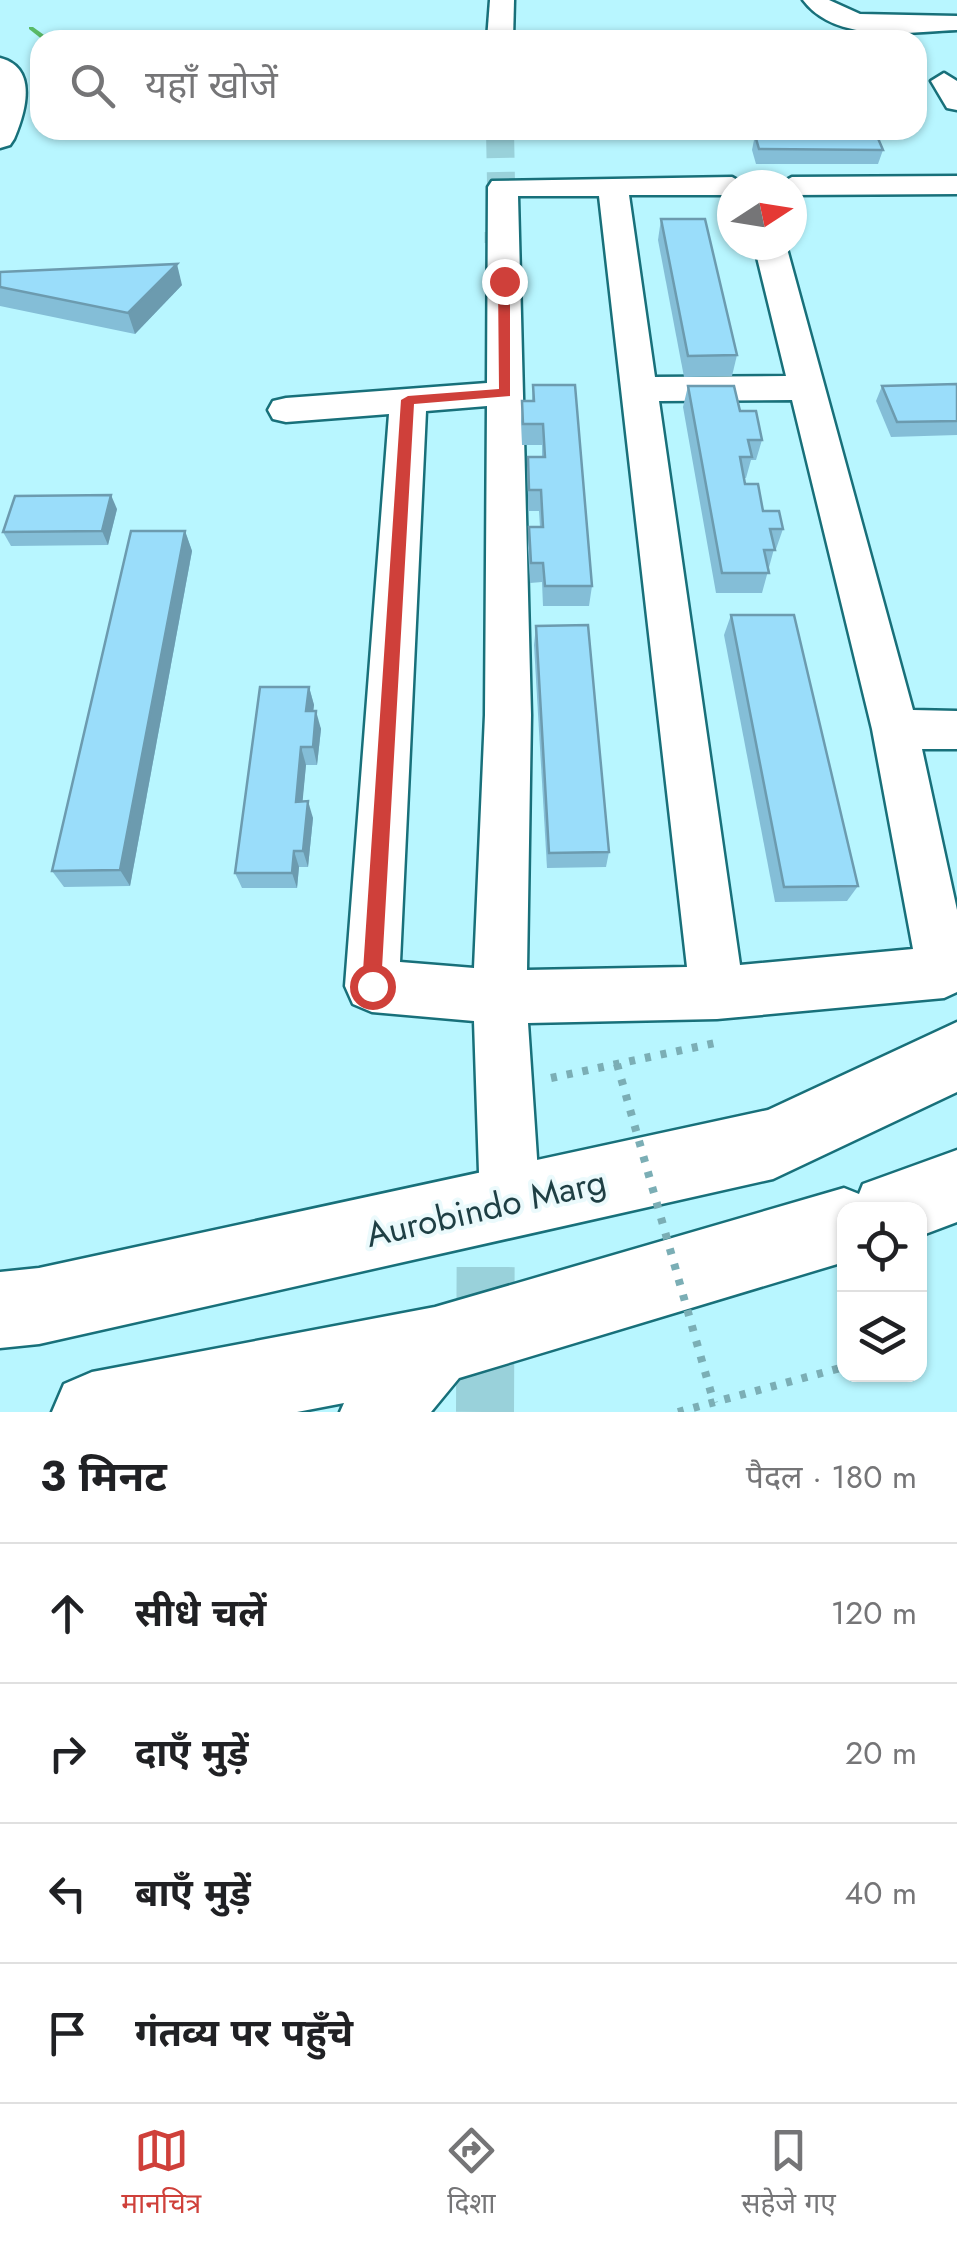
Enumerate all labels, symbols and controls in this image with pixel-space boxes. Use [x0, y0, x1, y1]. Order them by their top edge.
search box [30, 30, 927, 140]
text: यहाँ खोजें [145, 57, 278, 112]
icon: search [65, 58, 120, 113]
north arrow [717, 170, 807, 260]
route end [482, 259, 528, 305]
route start [350, 964, 396, 1010]
street label: Aurobindo Marg [361, 1156, 611, 1260]
map controls [837, 1202, 927, 1382]
button: locate [837, 1202, 927, 1292]
button: layers [837, 1292, 927, 1382]
text: 3 मिनट [40, 1446, 167, 1507]
text: पैदल · 180 m [746, 1454, 917, 1500]
text: सीधे चलें [135, 1585, 266, 1640]
icon: ahead [40, 1586, 95, 1641]
text: 120 m [831, 1590, 917, 1636]
text: दाएँ मुड़ें [135, 1725, 248, 1780]
icon: right [40, 1726, 95, 1781]
text: 20 m [845, 1730, 917, 1776]
text: बाएँ मुड़ें [135, 1865, 251, 1920]
icon: left [40, 1866, 95, 1921]
text: 40 m [845, 1870, 917, 1916]
text: गंतव्य पर पहुँचे [135, 2005, 353, 2060]
icon: arrive [40, 2006, 95, 2061]
tab: मानचित्र [121, 2123, 201, 2224]
tab: दिशा [444, 2123, 499, 2224]
tab: सहेजे गए [741, 2123, 836, 2224]

